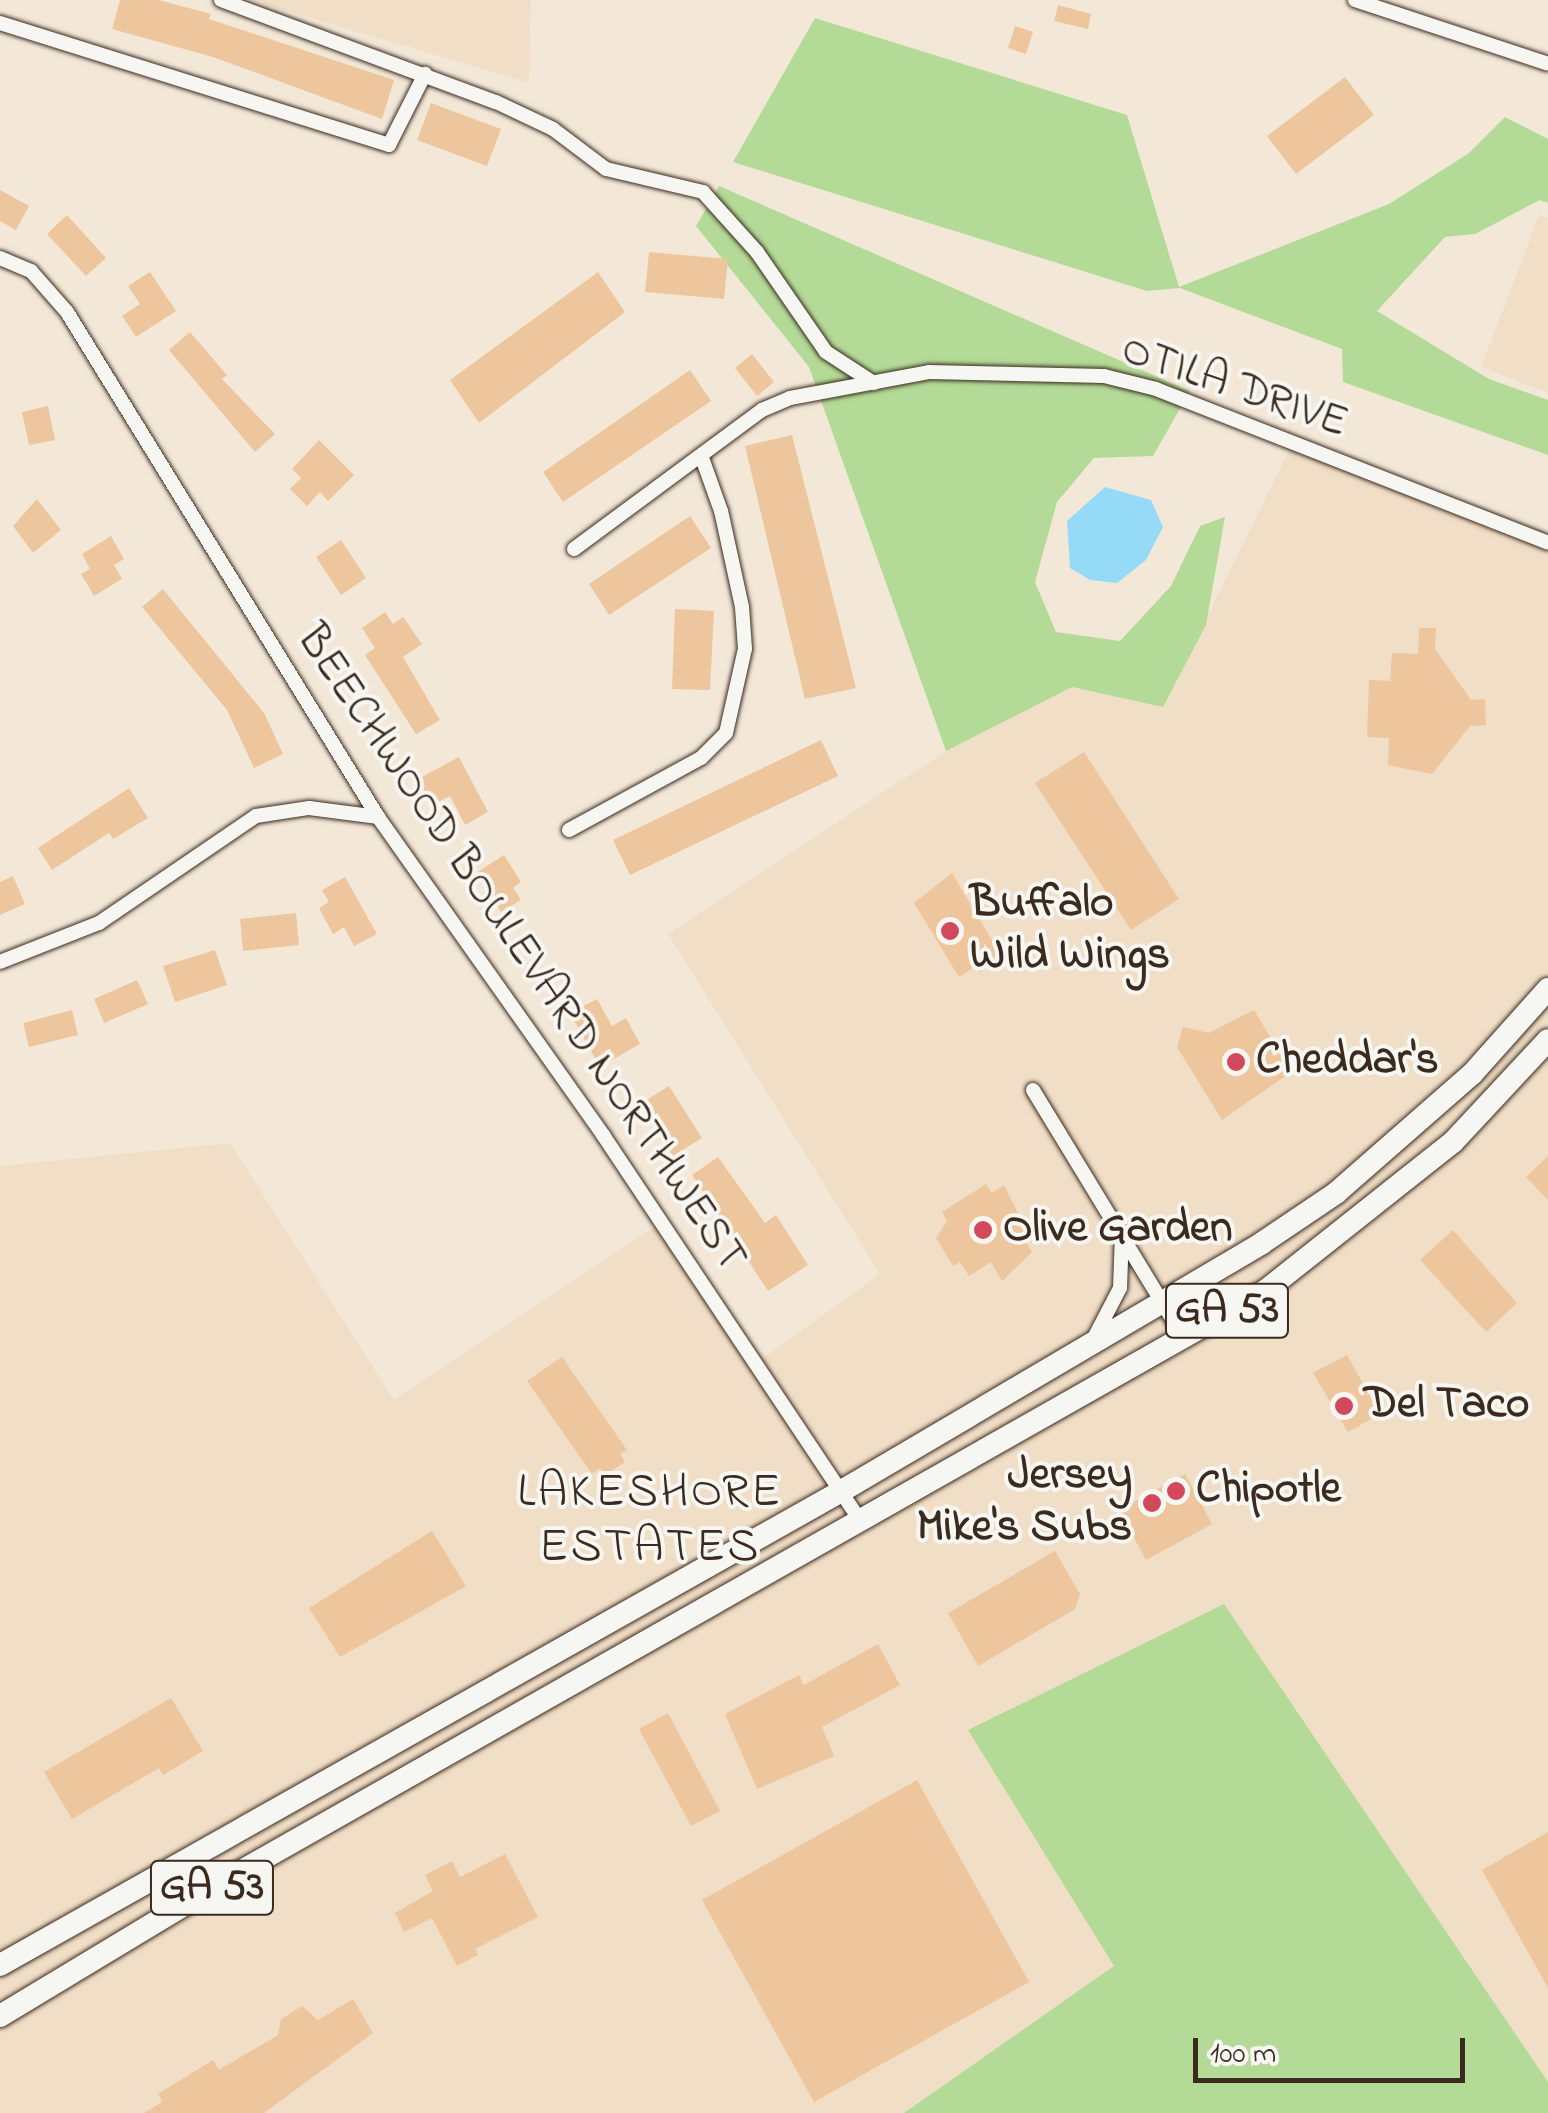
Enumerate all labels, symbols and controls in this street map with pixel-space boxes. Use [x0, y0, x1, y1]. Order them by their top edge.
street label: OTILA DRIVE [1114, 324, 1354, 452]
street label: BEECHWOOD BOULEVARD NORTHWEST [283, 615, 757, 1283]
place label: Buffalo Wild Wings [970, 878, 1170, 984]
marker: Buffalo Wild Wings [939, 920, 961, 942]
place label: Cheddar's [1256, 1035, 1439, 1089]
marker: Cheddar's [1225, 1051, 1247, 1073]
place label: Olive Garden [1003, 1203, 1232, 1257]
marker: Olive Garden [972, 1219, 994, 1241]
road number: GA 53 [1164, 1274, 1290, 1348]
place label: Del Taco [1364, 1379, 1529, 1433]
marker: Del Taco [1333, 1395, 1355, 1417]
place label: Jersey Mike's Subs [917, 1450, 1132, 1556]
district label: LAKESHORE ESTATES [517, 1464, 783, 1577]
place label: Chipotle [1196, 1464, 1341, 1518]
marker: Chipotle [1165, 1480, 1187, 1502]
marker: Jersey Mike's Subs [1141, 1492, 1163, 1514]
road number: GA 53 [150, 1851, 274, 1925]
scale bar [1198, 2018, 1470, 2080]
text: 100 m [1210, 2033, 1276, 2077]

